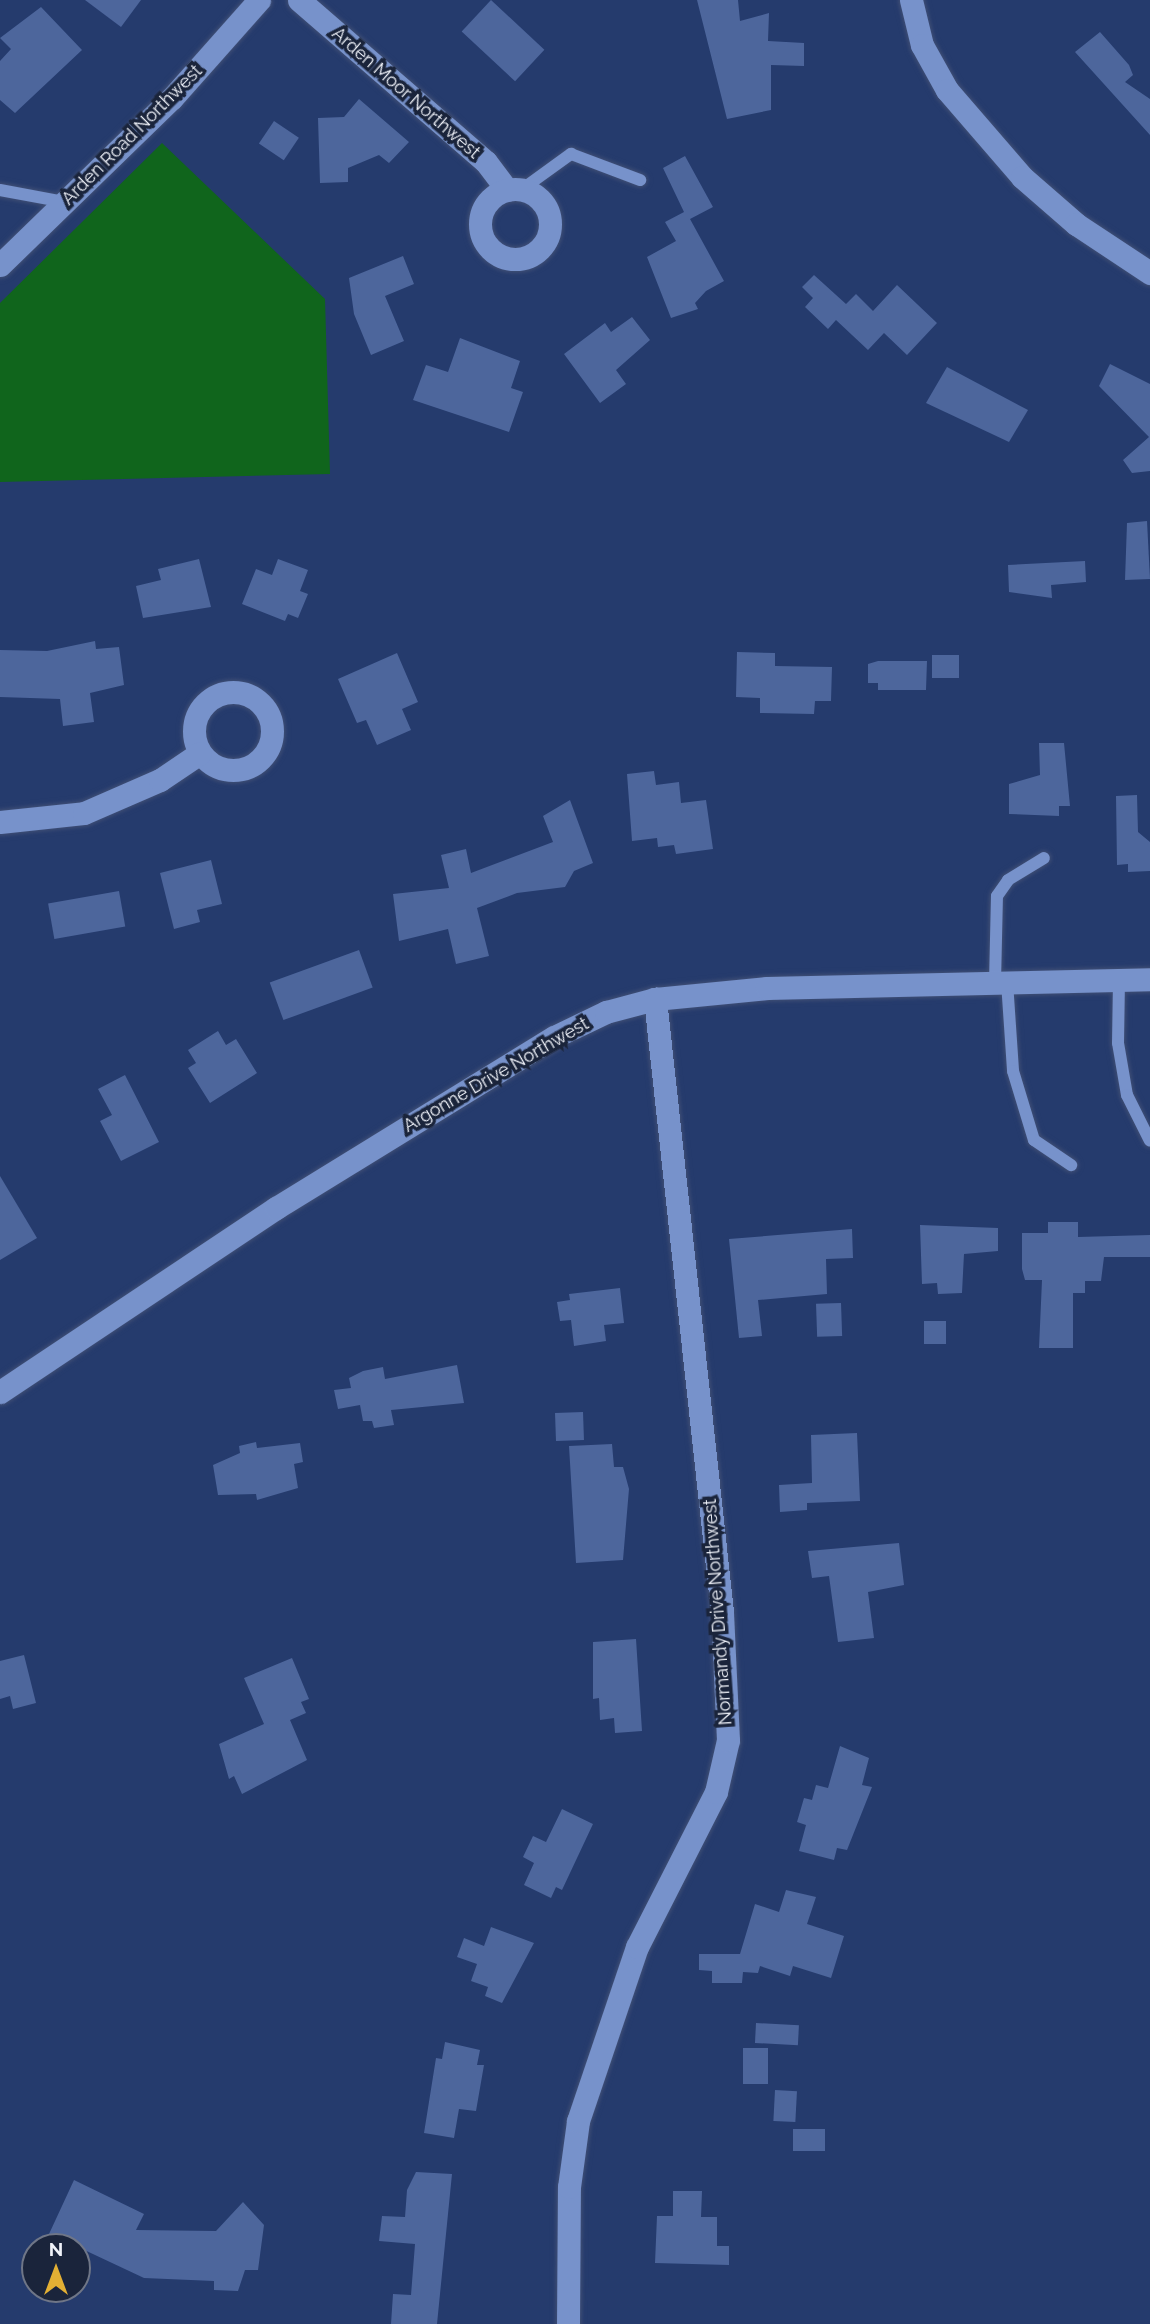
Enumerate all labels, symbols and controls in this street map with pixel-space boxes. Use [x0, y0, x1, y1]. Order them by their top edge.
street label: Arden Moor Northwest [327, 23, 485, 163]
street label: Arden Road Northwest [57, 60, 207, 210]
street label: Argonne Drive Northwest [399, 1013, 593, 1137]
street label: Normandy Drive Northwest [699, 1498, 737, 1726]
north arrow [21, 2233, 91, 2303]
text: N [49, 2238, 63, 2260]

